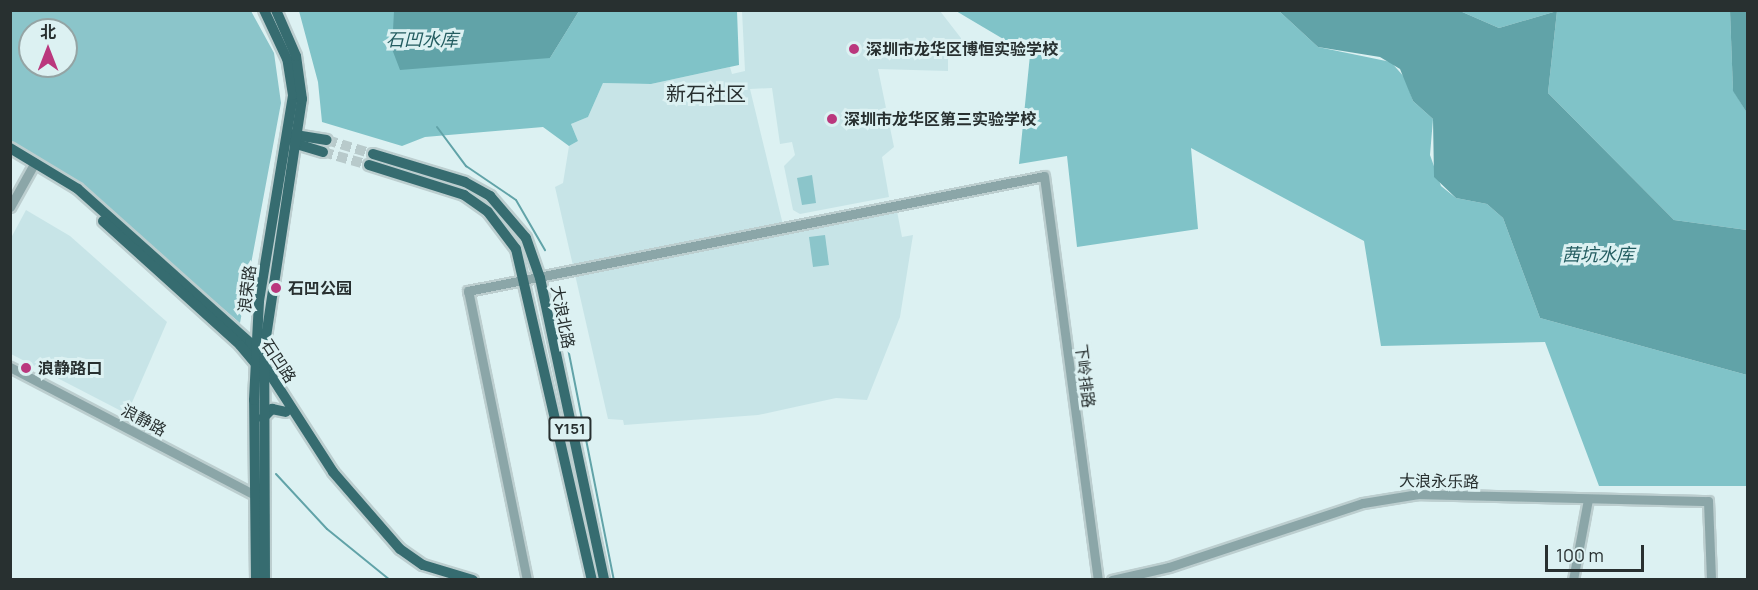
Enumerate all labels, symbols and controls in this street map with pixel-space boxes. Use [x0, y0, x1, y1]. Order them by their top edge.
north arrow [18, 18, 78, 78]
text: 北 [40, 21, 56, 43]
water label: 石凹水库 [386, 28, 458, 50]
place label: 深圳市龙华区博恒实验学校 [866, 39, 1058, 59]
marker: 深圳市龙华区博恒实验学校 [847, 42, 861, 56]
district label: 新石社区 [666, 81, 746, 105]
place label: 深圳市龙华区第三实验学校 [844, 109, 1036, 129]
marker: 深圳市龙华区第三实验学校 [825, 112, 839, 126]
water label: 茜坑水库 [1562, 243, 1634, 265]
street label: 浪荣路 [235, 264, 259, 314]
place label: 石凹公园 [288, 278, 352, 298]
marker: 石凹公园 [269, 281, 283, 295]
street label: 大浪北路 [547, 284, 579, 350]
street label: 石凹路 [258, 336, 300, 386]
street label: 下岭排路 [1072, 343, 1098, 409]
place label: 浪静路口 [38, 358, 102, 378]
marker: 浪静路口 [19, 361, 33, 375]
street label: 浪静路 [118, 400, 170, 440]
road number: Y151 [548, 417, 592, 441]
street label: 大浪永乐路 [1399, 471, 1479, 491]
scale bar [1548, 533, 1647, 571]
text: 100 m [1556, 543, 1604, 567]

